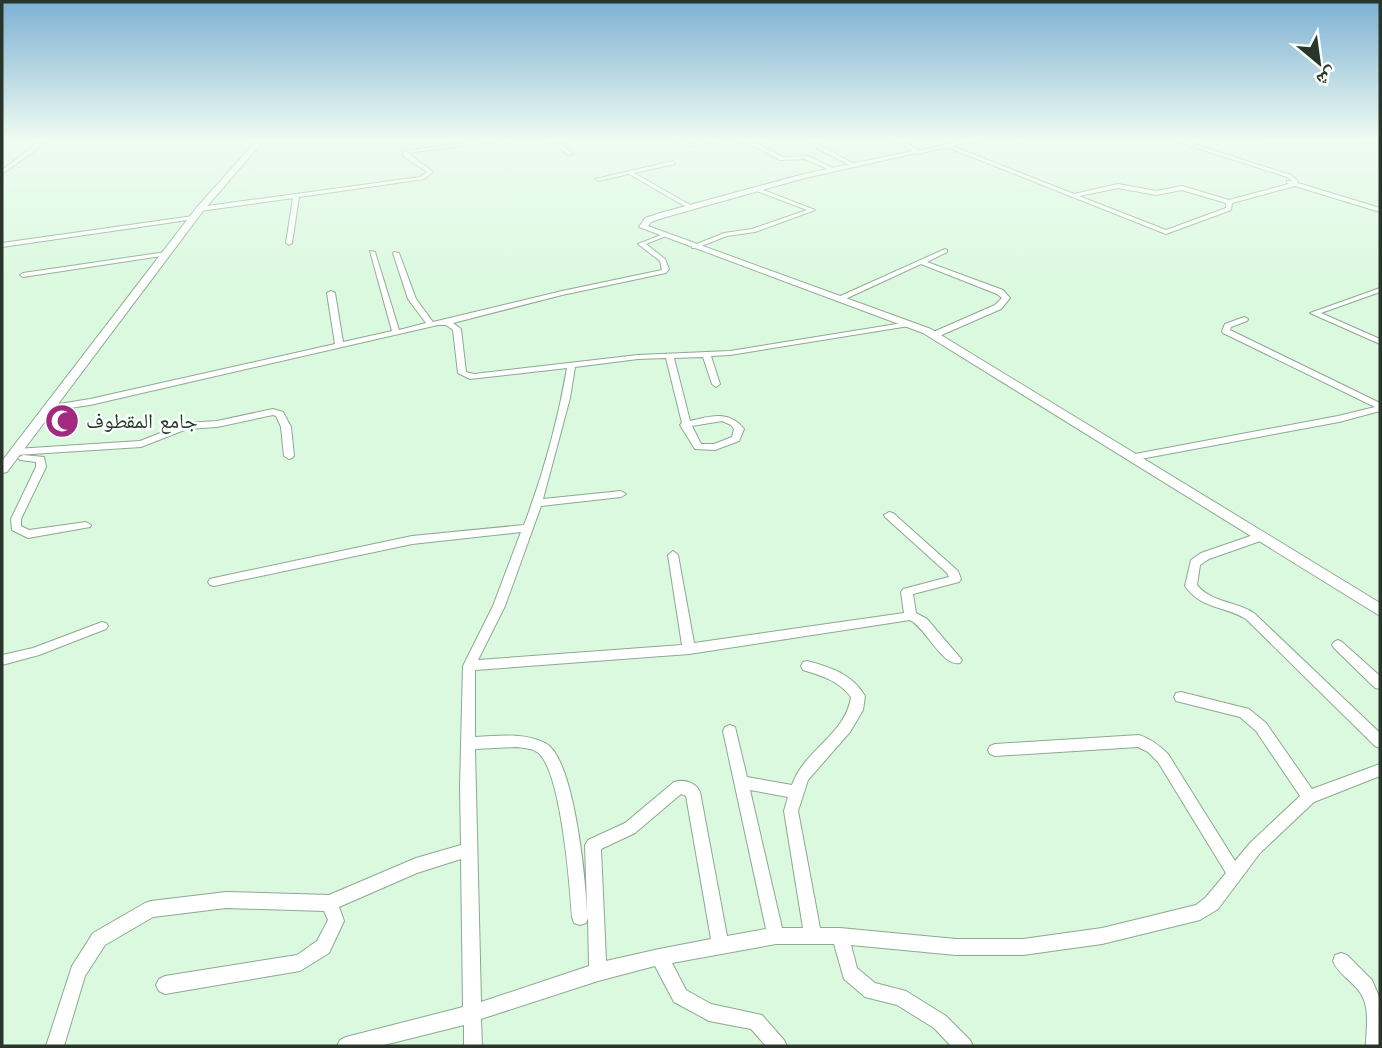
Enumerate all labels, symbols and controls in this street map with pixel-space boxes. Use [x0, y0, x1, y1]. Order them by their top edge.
north arrow [1284, 28, 1354, 98]
text: ش [1312, 61, 1342, 94]
mosque icon: جامع المقطوف [43, 402, 81, 440]
place label: جامع المقطوف [86, 406, 198, 436]

